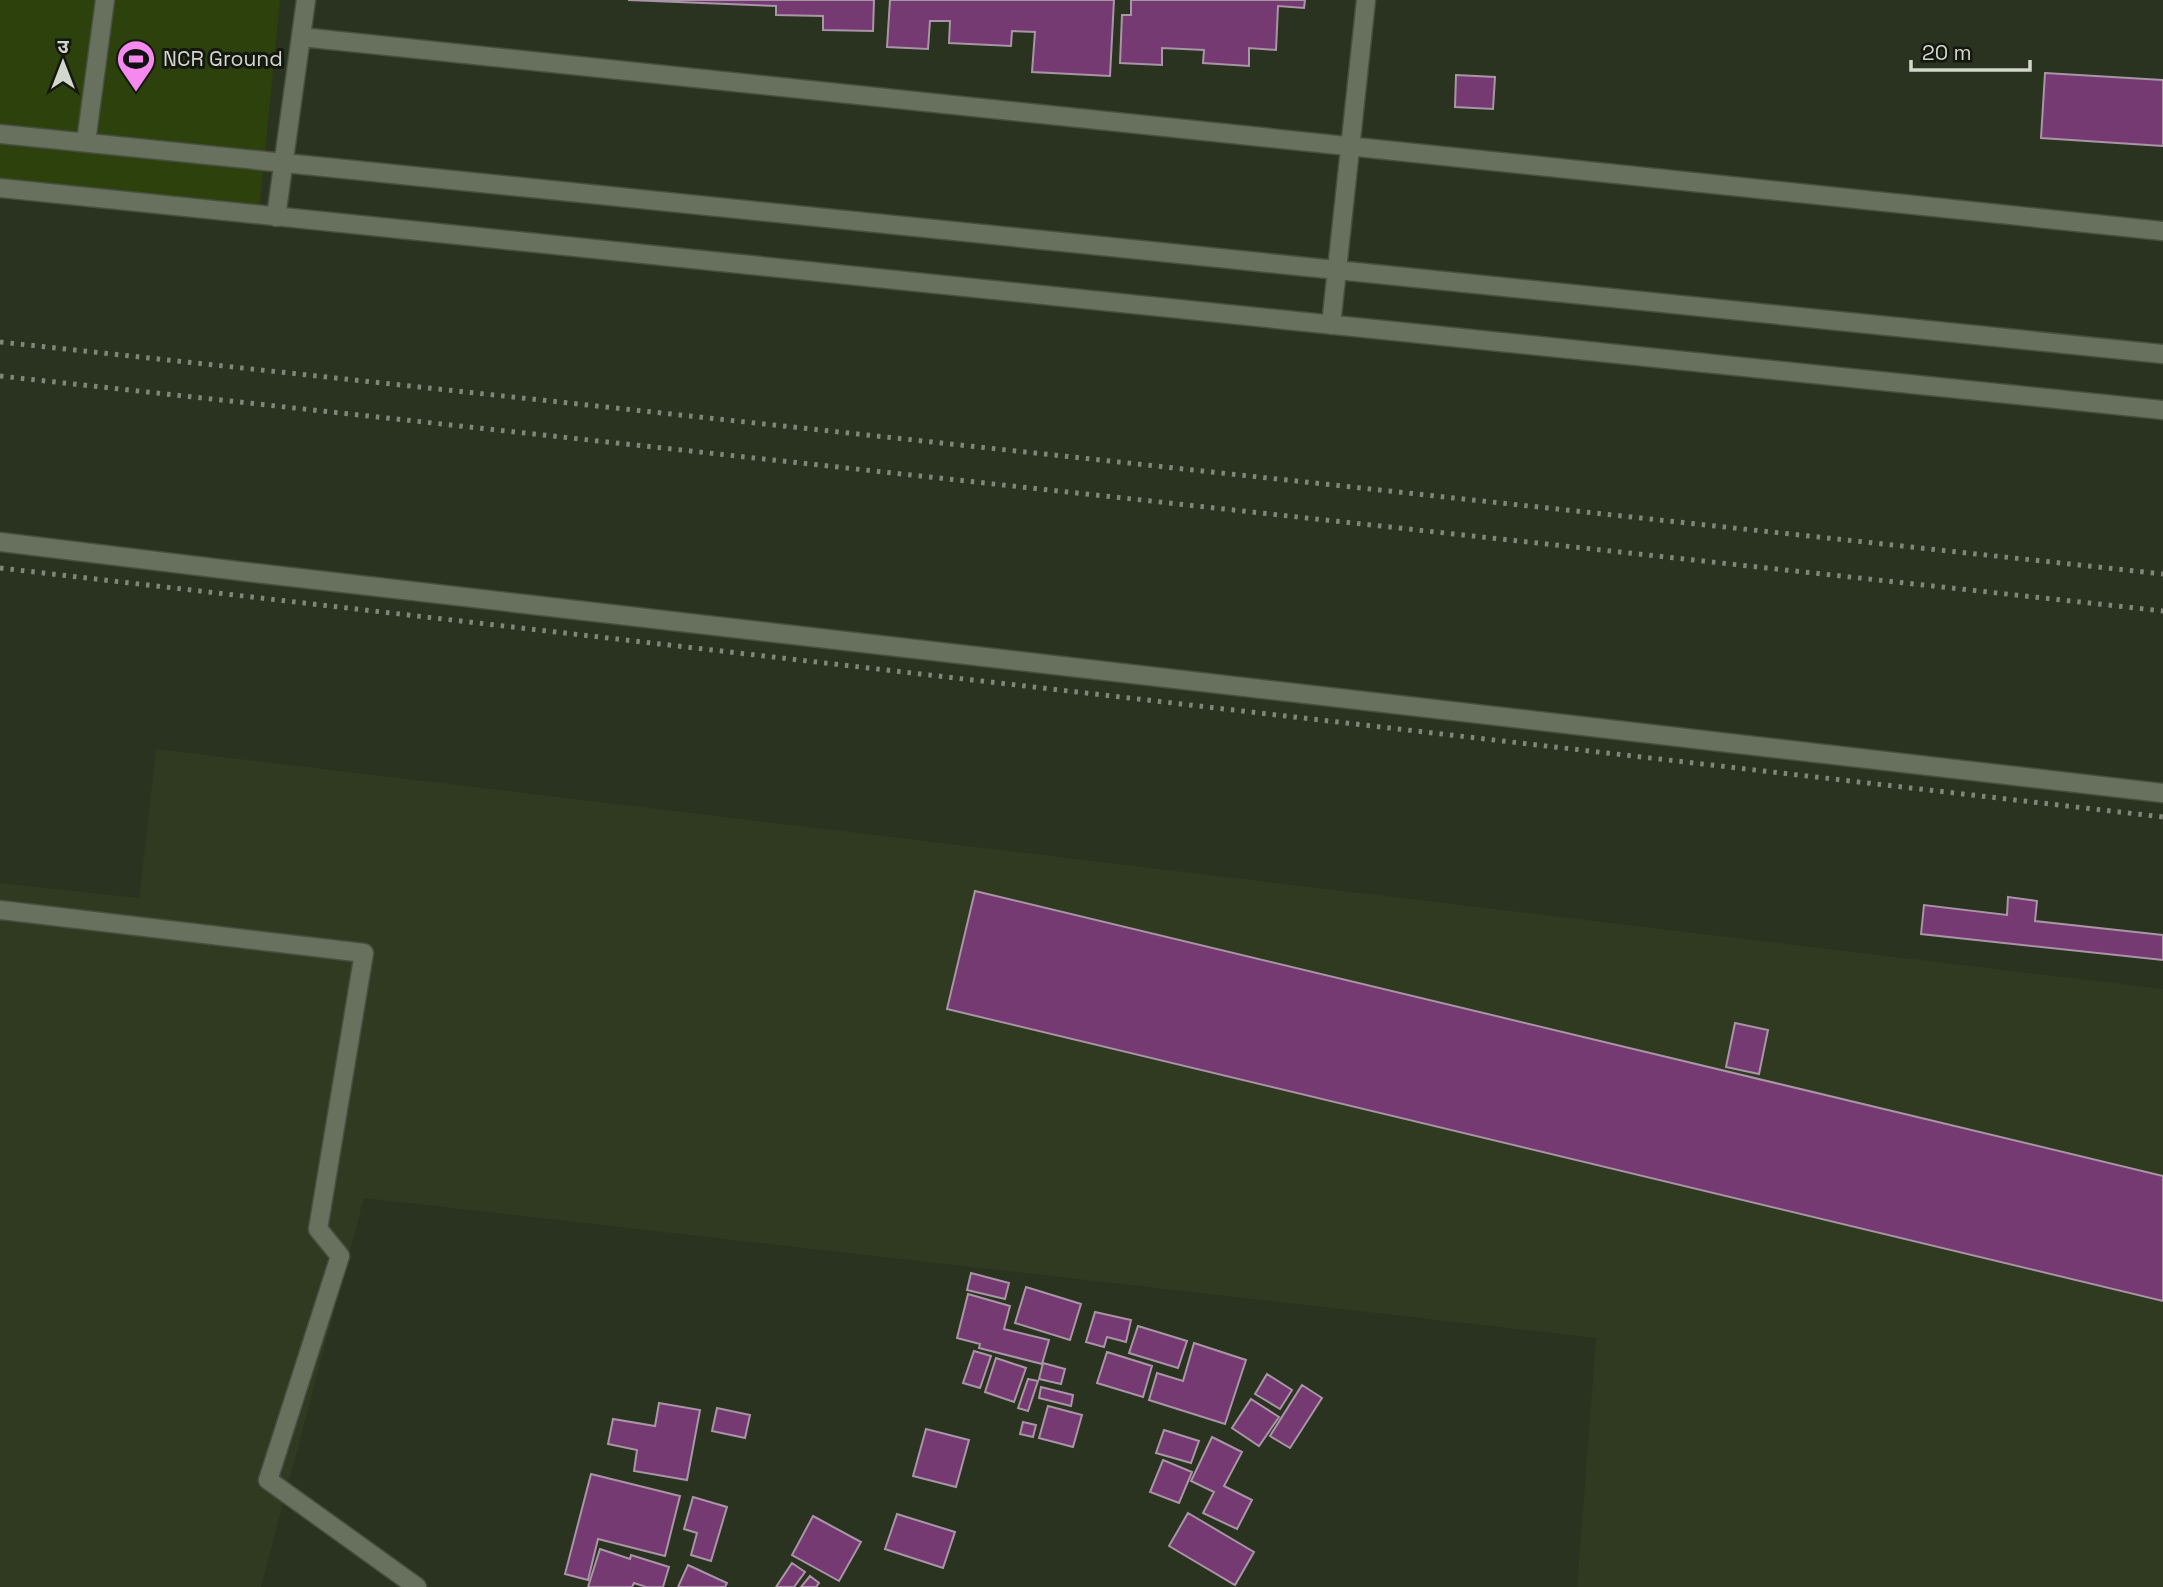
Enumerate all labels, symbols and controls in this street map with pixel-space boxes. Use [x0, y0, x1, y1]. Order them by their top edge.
north arrow [28, 28, 98, 98]
scale bar [1911, 28, 2030, 72]
text: उ [57, 34, 69, 59]
sports icon: NCR Ground [115, 38, 157, 93]
text: 20 m [1922, 39, 1972, 66]
place label: NCR Ground [163, 45, 283, 72]

